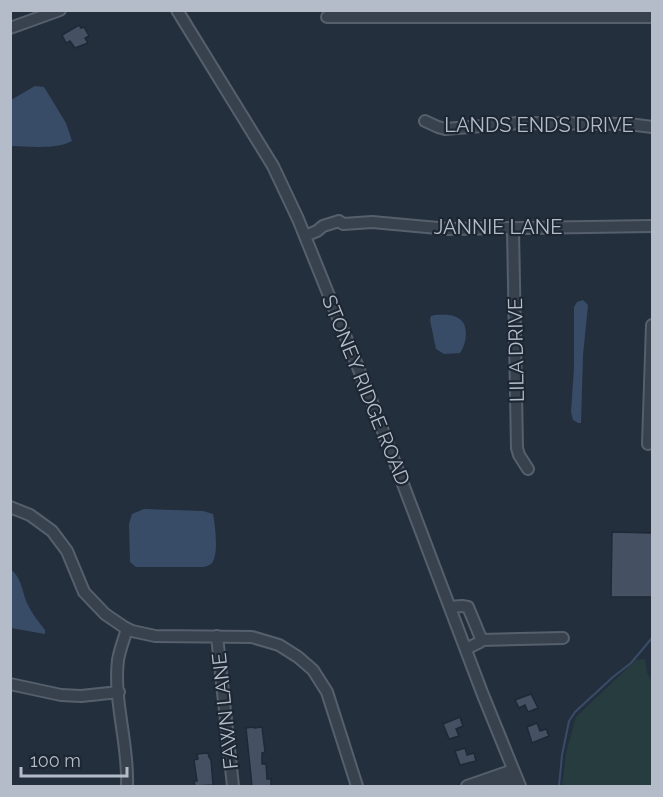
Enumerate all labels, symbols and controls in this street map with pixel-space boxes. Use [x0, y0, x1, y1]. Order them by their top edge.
street label: LANDS ENDS DRIVE [444, 113, 634, 137]
street label: JANNIE LANE [434, 215, 562, 239]
street label: STONEY RIDGE ROAD [317, 291, 415, 489]
street label: LILA DRIVE [503, 298, 529, 402]
street label: FAWN LANE [207, 651, 243, 771]
scale bar [21, 740, 128, 778]
text: 100 m [30, 750, 81, 771]

